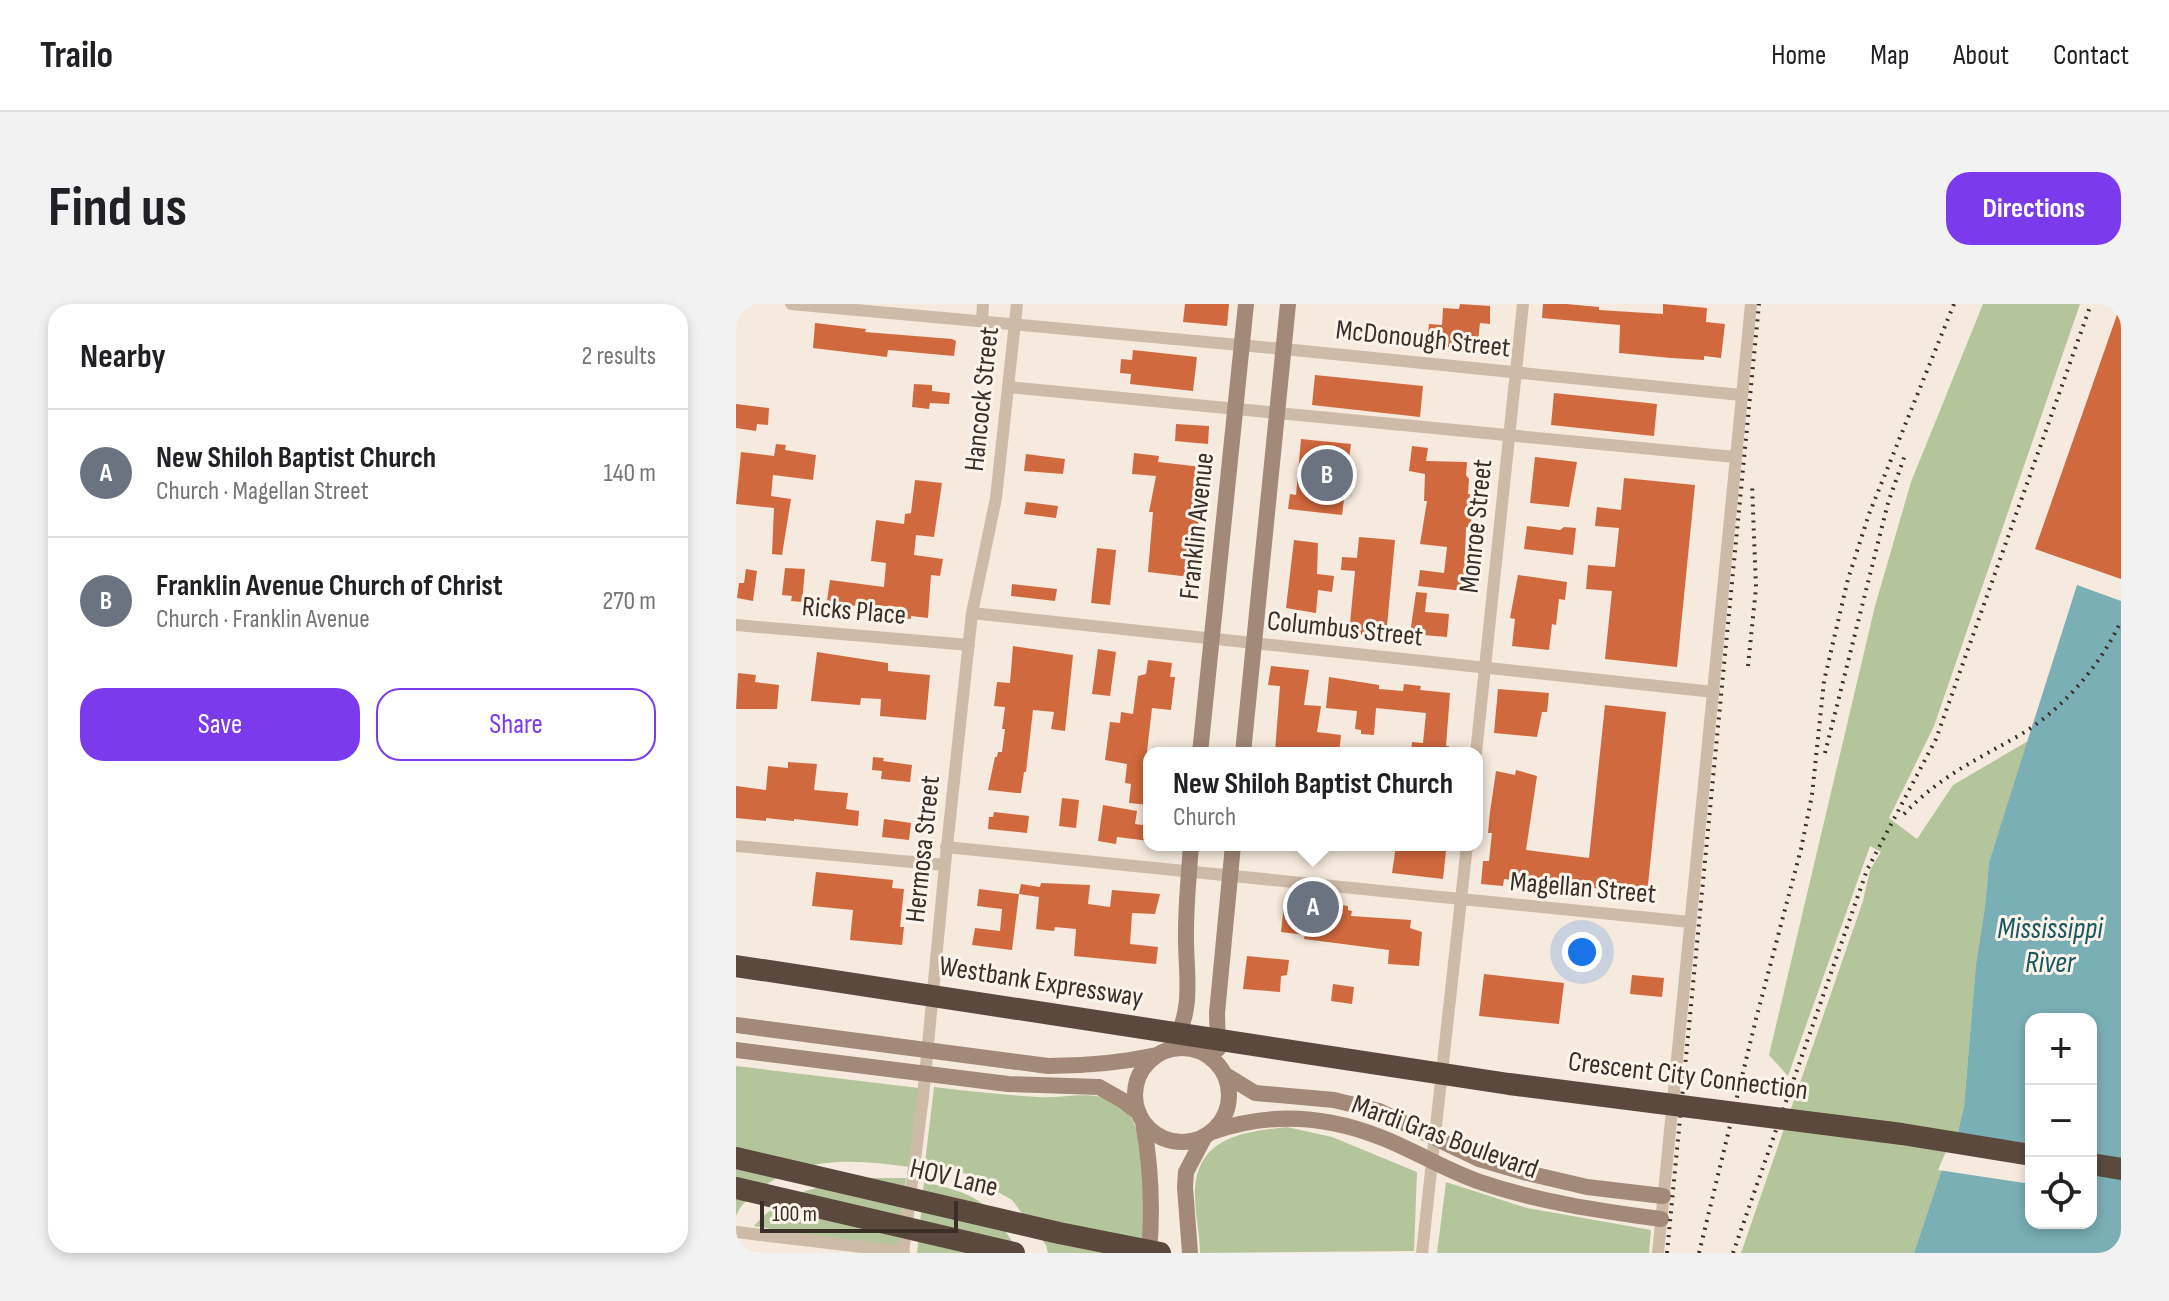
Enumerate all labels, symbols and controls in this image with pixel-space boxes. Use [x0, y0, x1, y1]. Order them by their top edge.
text: Trailo [40, 33, 113, 78]
text: Home [1771, 39, 1826, 72]
text: Map [1870, 39, 1909, 72]
text: About [1953, 39, 2009, 72]
text: Contact [2053, 39, 2129, 72]
button: Directions [1946, 172, 2121, 245]
text: Find us [48, 175, 187, 242]
street label: McDonough Street [1334, 313, 1512, 365]
street label: Hancock Street [958, 325, 1006, 473]
text: Nearby [80, 336, 166, 377]
text: 2 results [582, 341, 656, 372]
text: New Shiloh Baptist Church [156, 440, 436, 476]
pin: B [1301, 445, 1353, 505]
street label: Franklin Avenue [1173, 451, 1221, 601]
text: A [100, 458, 112, 489]
text: 140 m [604, 458, 656, 489]
street label: Monroe Street [1453, 458, 1499, 594]
text: Church · Magellan Street [156, 476, 369, 507]
text: Franklin Avenue Church of Christ [156, 568, 503, 604]
text: B [100, 586, 112, 617]
text: 270 m [603, 586, 656, 617]
street label: Ricks Place [801, 590, 907, 632]
text: Church · Franklin Avenue [156, 604, 370, 635]
street label: Columbus Street [1265, 604, 1425, 654]
button: Save [80, 688, 360, 761]
button: Share [376, 688, 656, 761]
popup [1143, 747, 1483, 851]
text: New Shiloh Baptist Church [1173, 766, 1453, 802]
street label: Hermosa Street [899, 774, 947, 924]
text: Church [1173, 802, 1236, 833]
street label: Magellan Street [1509, 865, 1657, 911]
pin: A [1287, 877, 1339, 937]
water label: Mississippi River [1997, 911, 2104, 981]
your location [1562, 932, 1602, 972]
street label: Westbank Expressway [937, 950, 1146, 1014]
map controls [2025, 1013, 2097, 1229]
button: + [2025, 1013, 2097, 1085]
street label: Crescent City Connection [1566, 1045, 1810, 1107]
button: − [2025, 1085, 2097, 1157]
street label: Mardi Gras Boulevard [1347, 1088, 1543, 1186]
street label: HOV Lane [907, 1152, 1001, 1204]
button: locate [2025, 1157, 2097, 1229]
scale bar [760, 1197, 958, 1233]
text: 100 m [772, 1201, 817, 1228]

